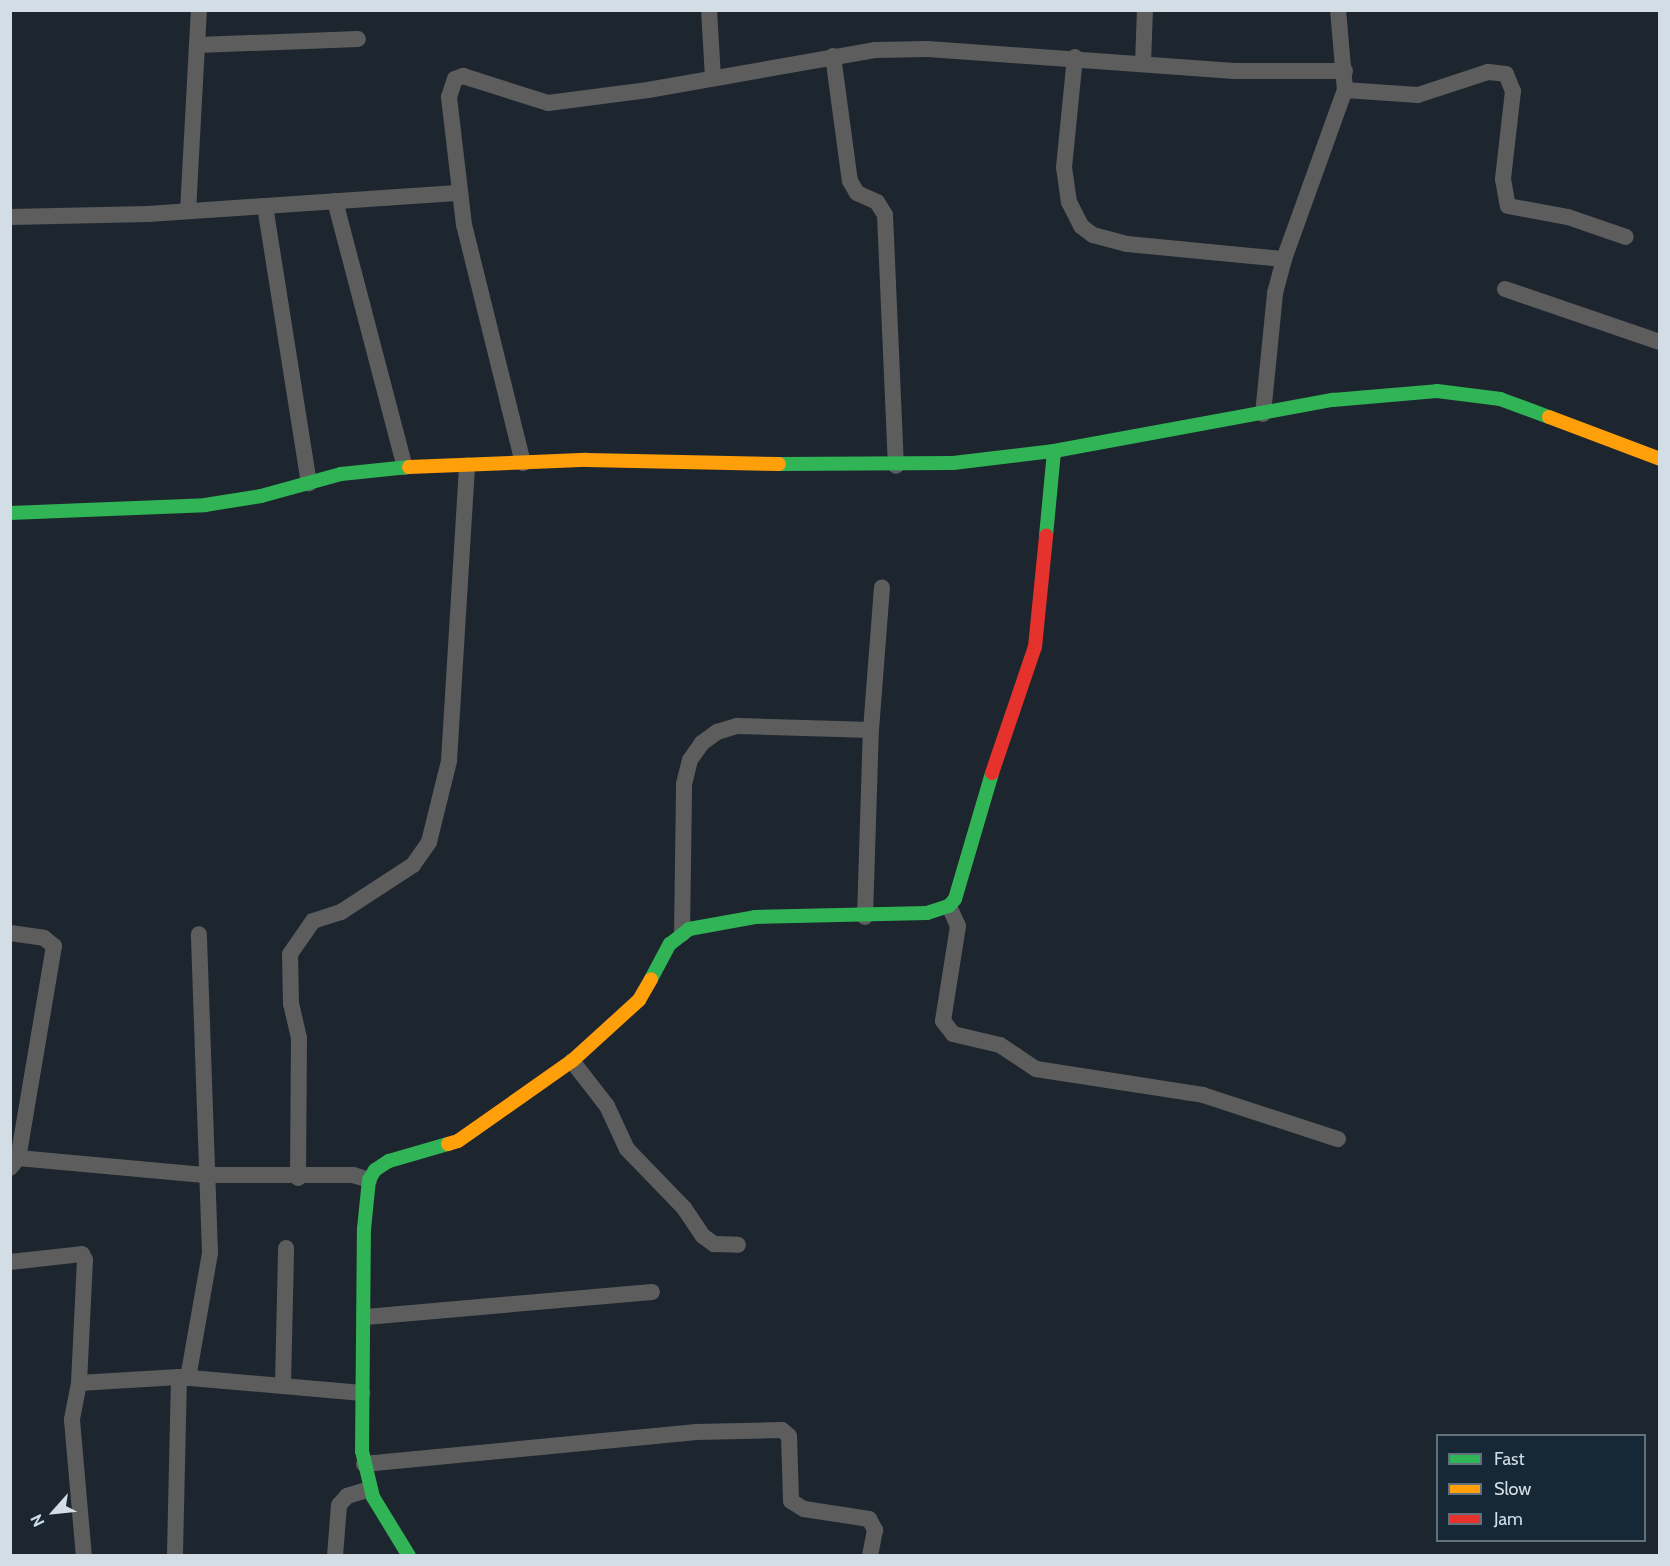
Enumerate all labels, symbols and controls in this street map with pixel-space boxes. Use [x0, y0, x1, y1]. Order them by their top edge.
legend [1436, 1434, 1646, 1542]
text: Fast [1494, 1448, 1525, 1470]
text: Slow [1494, 1478, 1531, 1500]
north arrow [24, 1482, 84, 1542]
text: Jam [1494, 1508, 1523, 1530]
text: N [26, 1511, 49, 1530]

